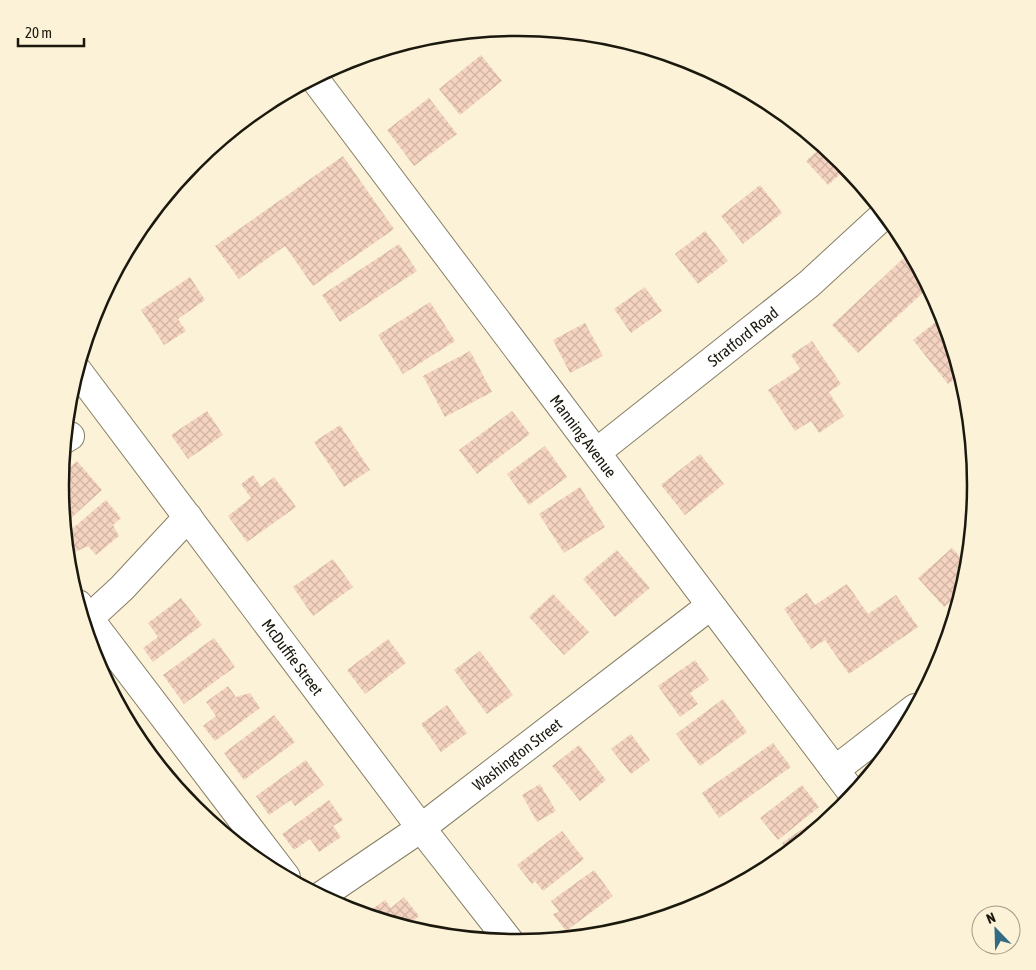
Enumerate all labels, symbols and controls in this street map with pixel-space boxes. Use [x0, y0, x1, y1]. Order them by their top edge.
scale bar [18, 15, 84, 47]
text: 20 m [25, 24, 52, 41]
street label: Stratford Road [704, 303, 782, 370]
street label: Manning Avenue [547, 391, 620, 481]
street label: McDuffie Street [258, 616, 327, 699]
street label: Washington Street [469, 714, 565, 794]
north arrow [971, 905, 1021, 955]
text: N [984, 909, 998, 927]

